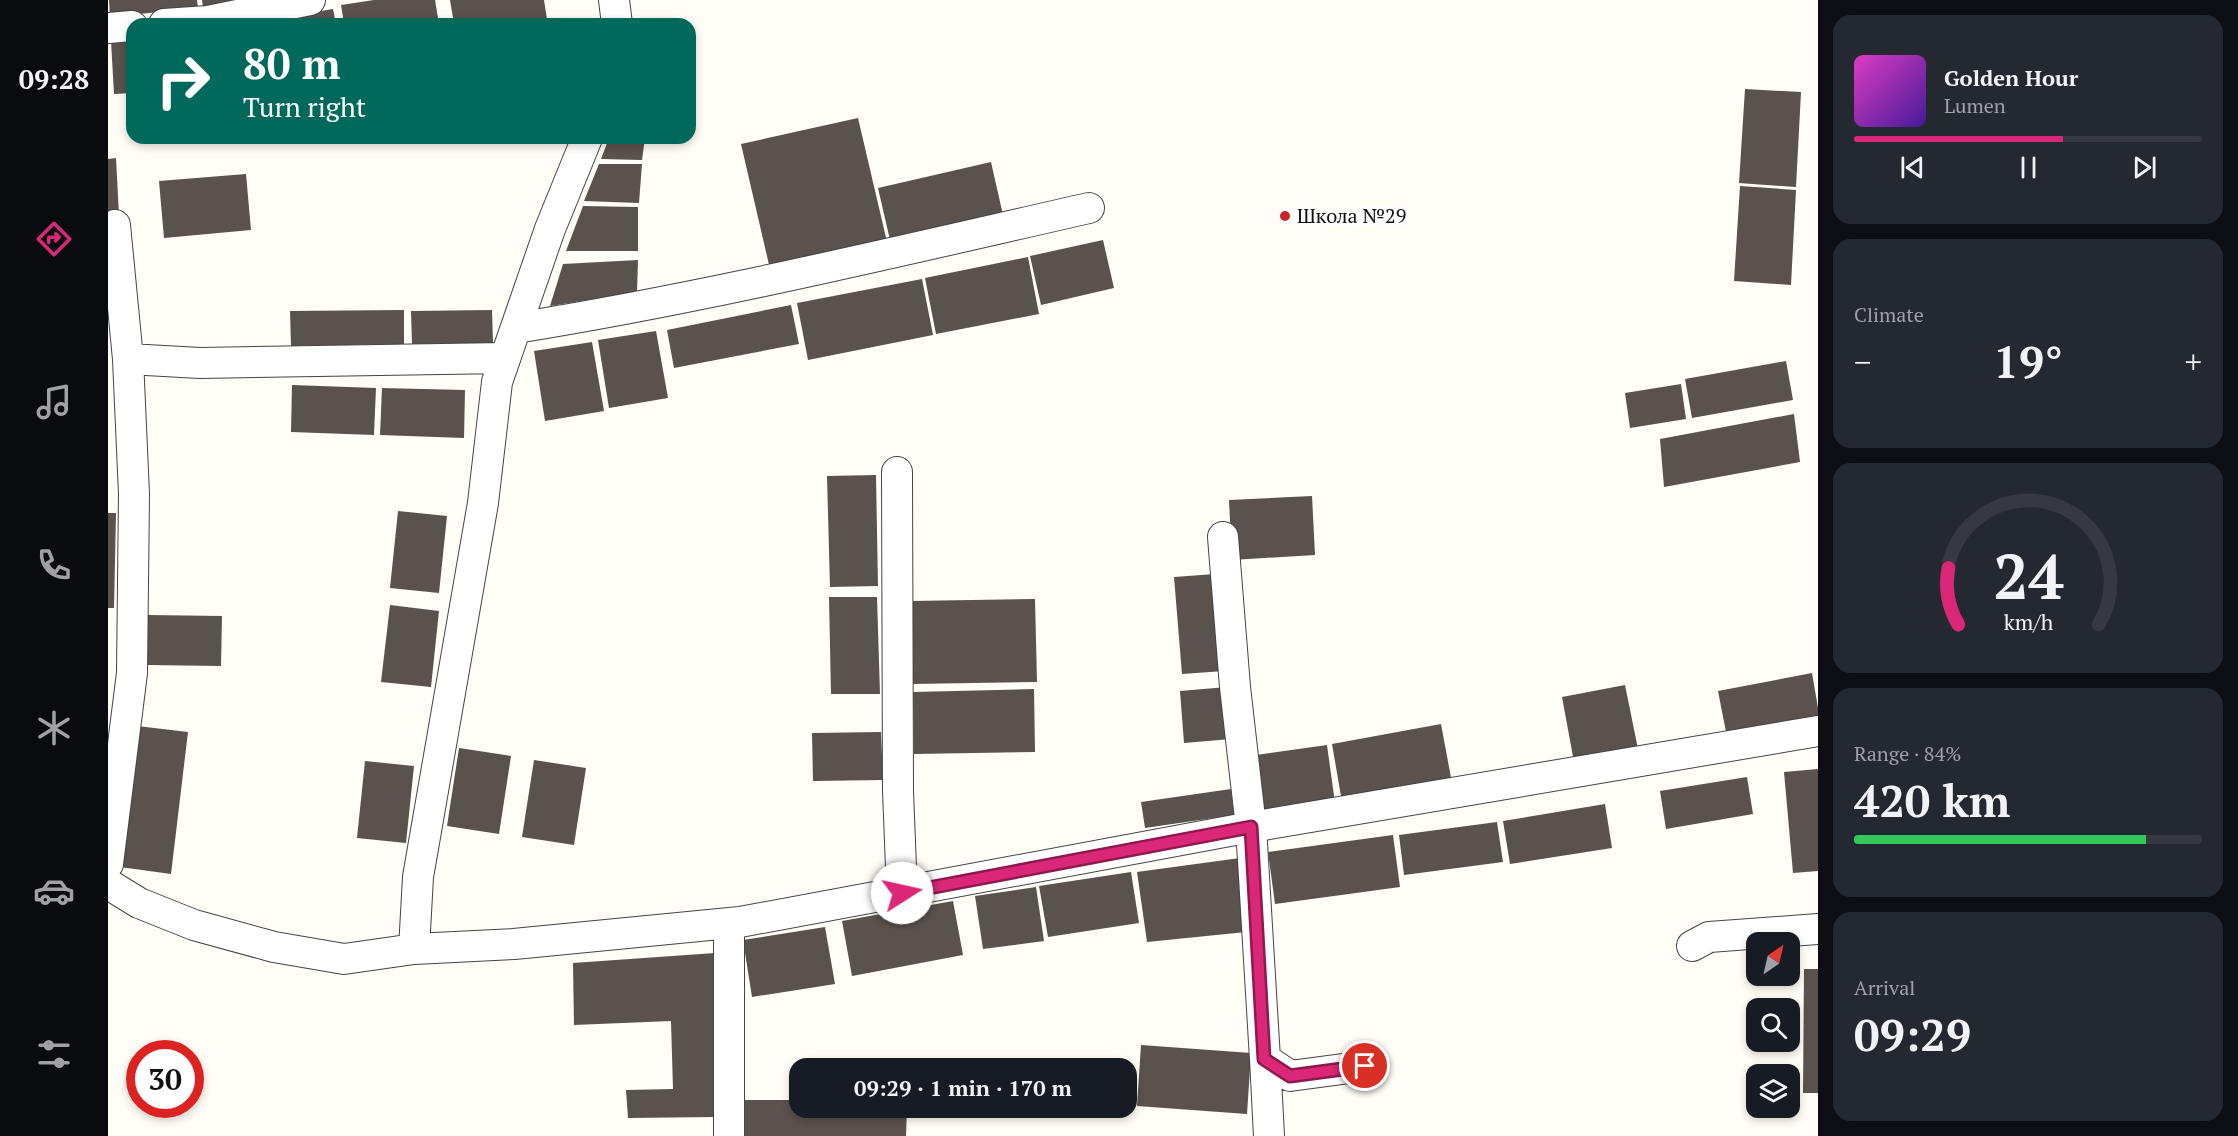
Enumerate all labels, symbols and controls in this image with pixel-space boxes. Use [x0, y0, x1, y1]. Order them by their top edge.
text: 80 m [243, 35, 341, 91]
icon: right [144, 42, 222, 120]
text: 09:28 [19, 61, 89, 97]
text: Golden Hour [1944, 63, 2078, 92]
text: Turn right [243, 89, 366, 125]
text: Lumen [1944, 92, 2006, 119]
icon: previous [1896, 151, 1929, 184]
icon: pause [2012, 151, 2045, 184]
icon: next [2128, 151, 2161, 184]
place label: Школа №29 [1297, 202, 1406, 229]
marker: Школа №29 [1278, 209, 1292, 223]
icon: directions [33, 218, 75, 260]
text: Climate [1854, 301, 1924, 328]
text: 19° [1993, 331, 2063, 391]
text: − [1854, 340, 1872, 383]
text: + [2184, 340, 2202, 383]
icon: music [33, 381, 75, 423]
text: 24 [1993, 534, 2063, 617]
icon: phone [33, 544, 75, 586]
text: km/h [2003, 608, 2053, 636]
icon: climate [33, 707, 75, 749]
text: Range · 84% [1854, 740, 1961, 767]
text: 420 km [1854, 770, 2010, 830]
position arrow [870, 861, 934, 925]
icon: car [33, 870, 75, 912]
north arrow [1746, 932, 1800, 986]
map controls [1746, 932, 1800, 1118]
text: Arrival [1854, 974, 1915, 1001]
button: search [1746, 998, 1800, 1052]
text: 09:29 [1854, 1004, 1971, 1064]
icon: filters [33, 1033, 75, 1075]
speed limit sign: 30 [126, 1040, 204, 1118]
pin [1339, 1040, 1390, 1091]
icon: arrive [1348, 1049, 1381, 1082]
button: layers [1746, 1064, 1800, 1118]
text: 09:29 · 1 min · 170 m [854, 1073, 1072, 1102]

